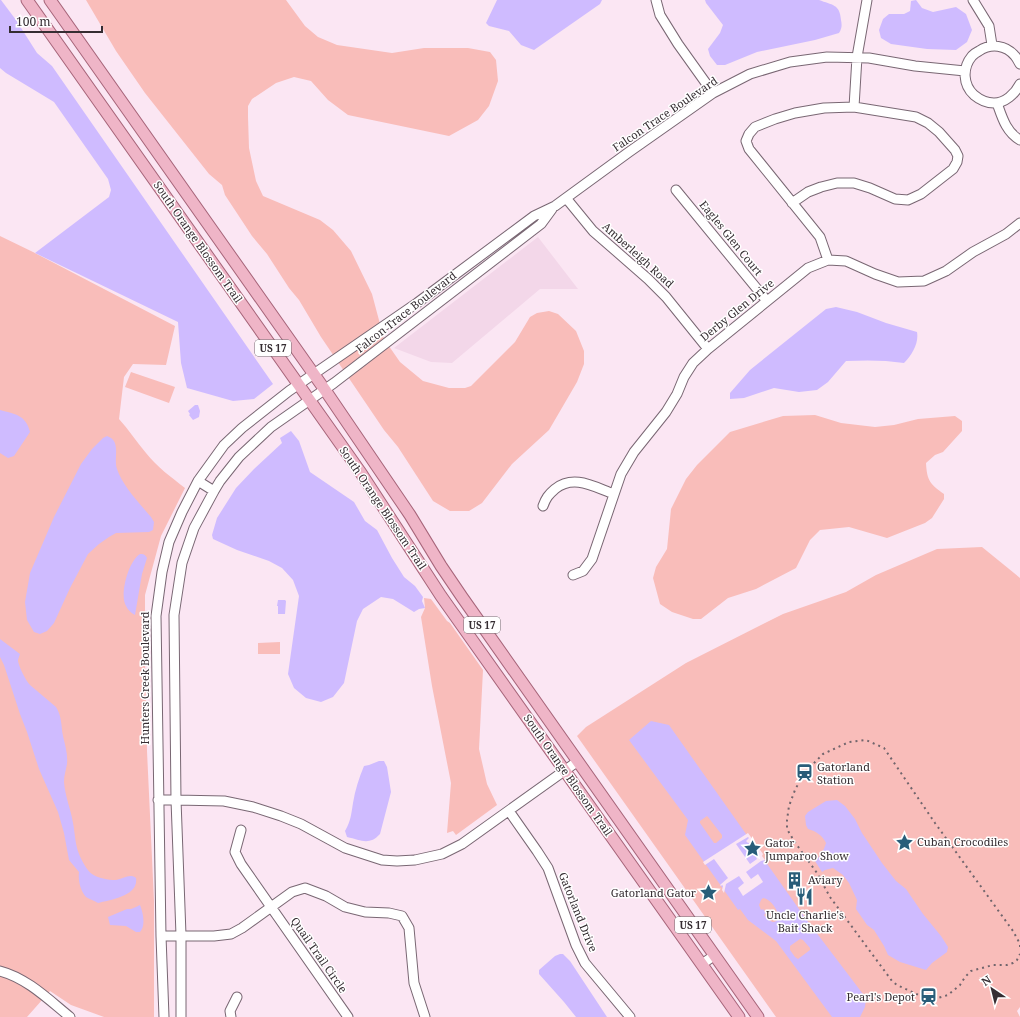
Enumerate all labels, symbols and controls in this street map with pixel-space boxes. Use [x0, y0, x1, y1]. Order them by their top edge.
scale bar [10, 8, 102, 34]
text: 100 m [16, 13, 51, 30]
street label: Falcon Trace Boulevard [609, 73, 720, 154]
street label: South Orange Blossom Trail [151, 178, 247, 306]
street label: Eagles Glen Court [697, 197, 766, 278]
street label: Amberleigh Road [599, 219, 677, 291]
street label: Falcon Trace Boulevard [352, 267, 459, 356]
street label: Derby Glen Drive [697, 275, 777, 344]
road number: US 17 [255, 340, 291, 356]
street label: South Orange Blossom Trail [337, 443, 431, 573]
street label: Hunters Creek Boulevard [137, 611, 152, 744]
road number: US 17 [464, 617, 500, 633]
street label: South Orange Blossom Trail [521, 711, 617, 839]
place label: Gatorland Station [817, 759, 870, 787]
station icon: Gatorland Station [794, 763, 814, 783]
place icon: Cuban Crocodiles [894, 832, 914, 852]
place label: Cuban Crocodiles [917, 834, 1008, 849]
place label: Gator Jumparoo Show [764, 835, 849, 863]
place icon: Gator Jumparoo Show [742, 839, 762, 859]
street label: Gatorland Drive [556, 870, 601, 954]
building icon: Aviary [785, 870, 805, 890]
place label: Aviary [808, 872, 843, 887]
place icon: Gatorland Gator [699, 883, 719, 903]
place label: Gatorland Gator [611, 885, 697, 900]
restaurant icon: Uncle Charlie's Bait Shack [795, 887, 815, 907]
place label: Uncle Charlie's Bait Shack [766, 907, 844, 935]
street label: Quail Trail Circle [288, 914, 351, 996]
road number: US 17 [675, 917, 711, 933]
north arrow [972, 969, 1012, 1009]
text: N [978, 972, 994, 989]
station icon: Pearl's Depot [918, 987, 938, 1007]
place label: Pearl's Depot [847, 989, 915, 1004]

